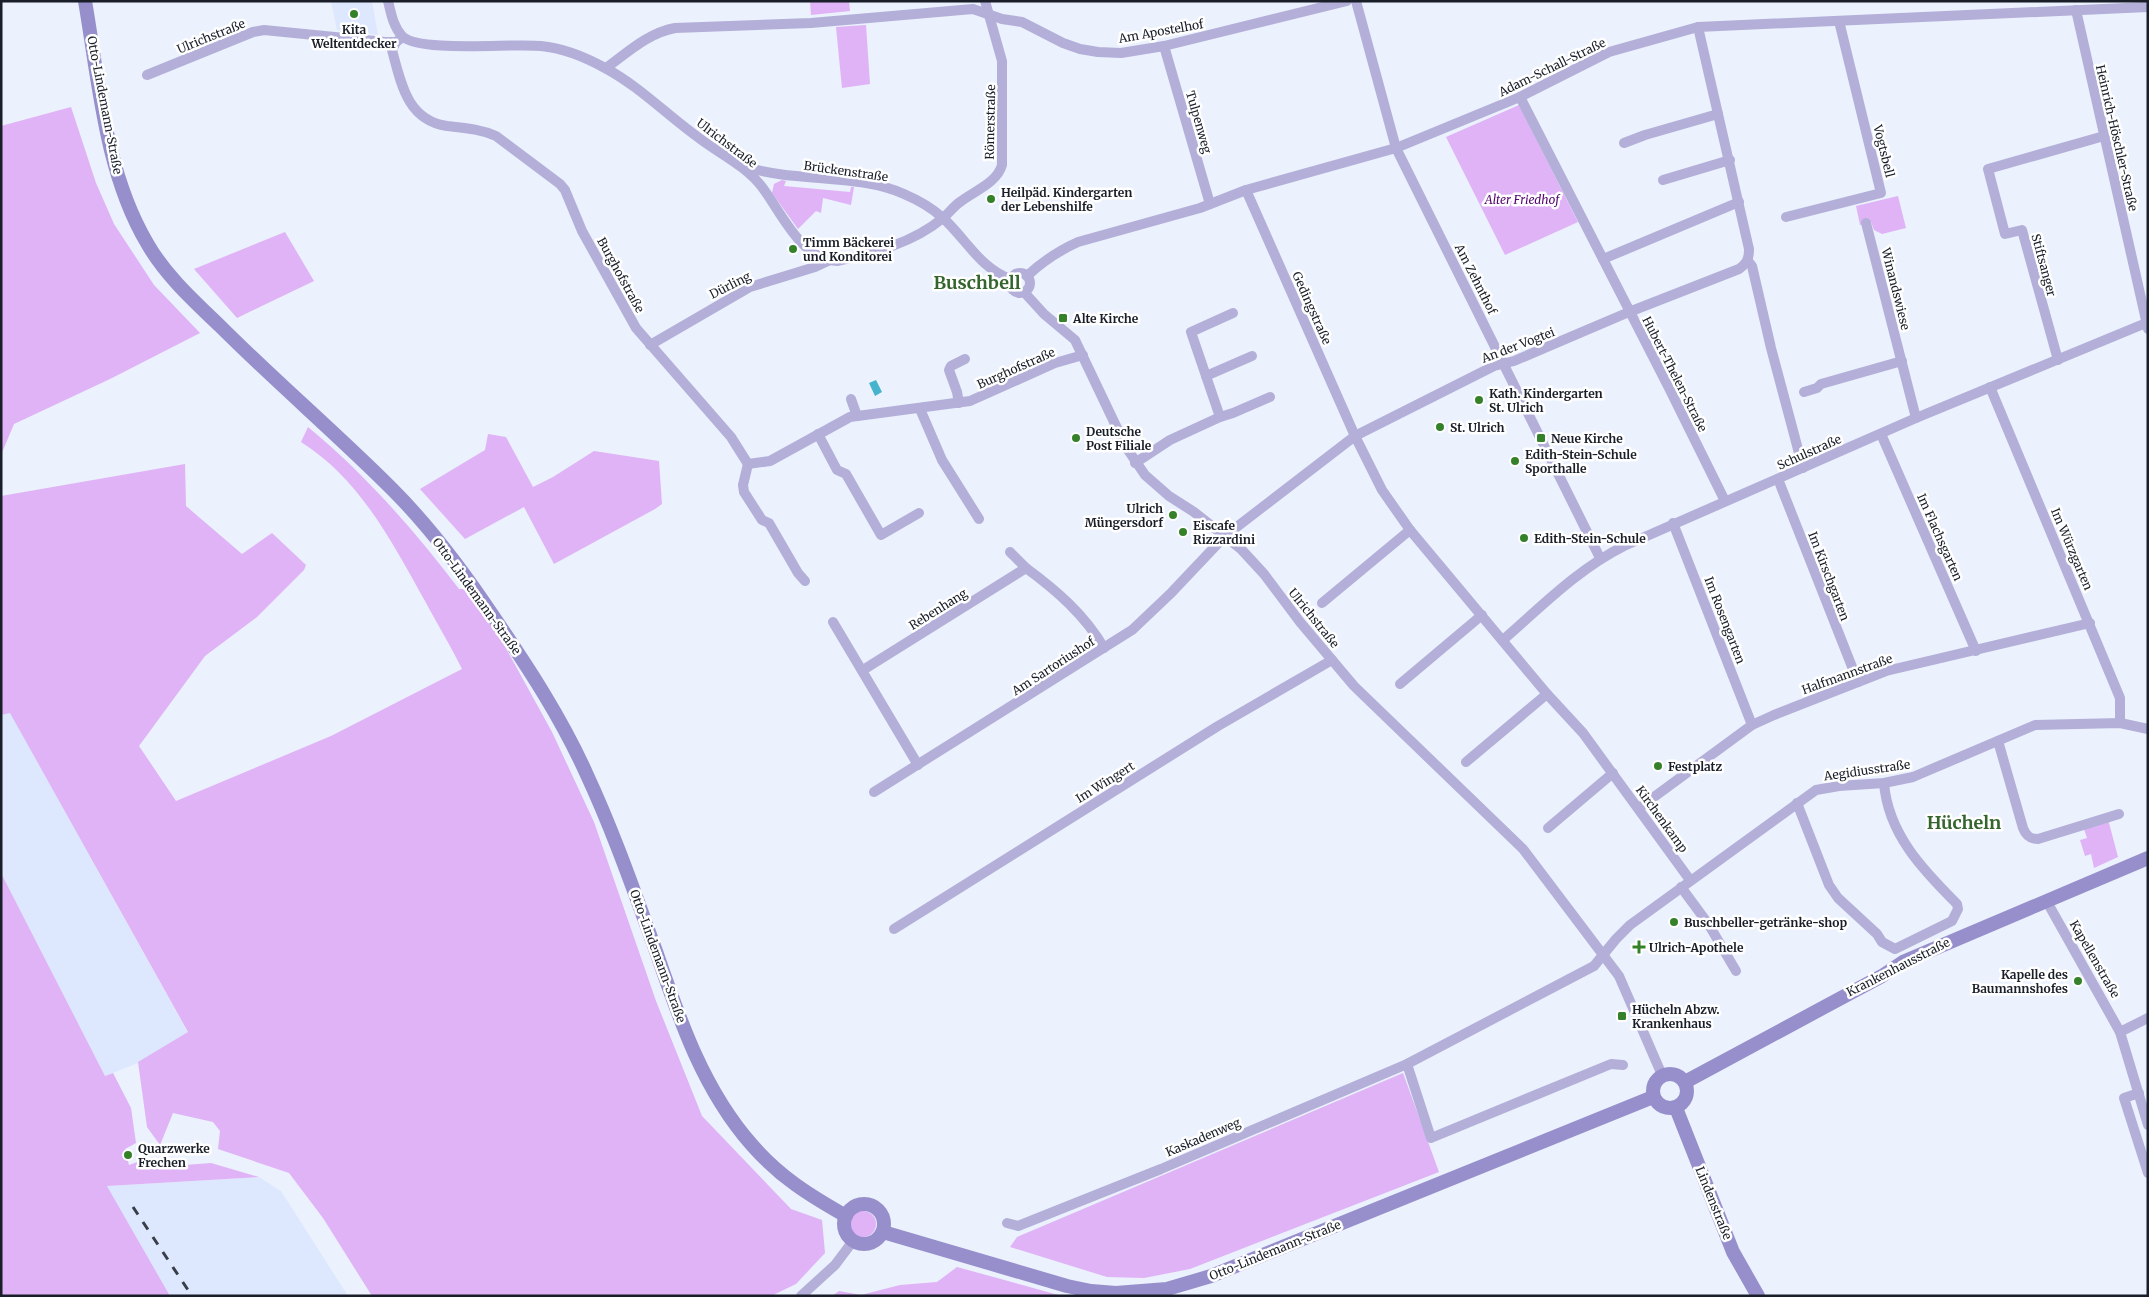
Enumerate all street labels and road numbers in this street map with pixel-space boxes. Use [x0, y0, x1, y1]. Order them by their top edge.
street label: Ulrichstraße [175, 16, 247, 56]
street label: Am Apostelhof [1116, 16, 1205, 46]
street label: Otto-Lindemann-Straße [84, 35, 126, 175]
street label: Adam-Schall-Straße [1495, 35, 1608, 100]
street label: Heinrich-Höschler-Straße [2093, 63, 2141, 213]
street label: Römerstraße [982, 84, 998, 160]
street label: Tulpenweg [1183, 89, 1215, 156]
street label: Ulrichstraße [694, 115, 760, 171]
street label: Vogtsbell [1870, 122, 1898, 179]
street label: Brückenstraße [803, 158, 889, 184]
street label: Stiftsanger [2028, 232, 2060, 299]
street label: Burghofstraße [594, 235, 648, 315]
street label: Am Zehnthof [1451, 240, 1500, 317]
street label: Winandswiese [1878, 245, 1913, 332]
street label: Dürling [707, 268, 754, 302]
street label: Gedingstraße [1289, 269, 1335, 347]
street label: Hubert-Thelen-Straße [1639, 314, 1711, 434]
street label: An der Vogtei [1478, 324, 1557, 366]
street label: Burghofstraße [975, 344, 1057, 392]
street label: Schulstraße [1775, 431, 1843, 473]
street label: Im Flachsgarten [1914, 491, 1966, 583]
street label: Im Würzgarten [2048, 506, 2096, 592]
street label: Im Kirschgarten [1805, 529, 1853, 623]
street label: Otto-Lindemann-Straße [430, 535, 524, 657]
street label: Im Rosengarten [1702, 574, 1749, 666]
street label: Rebenhang [906, 585, 970, 633]
street label: Ulrichstraße [1285, 585, 1343, 651]
street label: Am Sartoriushof [1008, 633, 1098, 699]
street label: Halfmannstraße [1800, 651, 1894, 697]
street label: Aegidiusstraße [1822, 757, 1911, 784]
street label: Im Wingert [1073, 758, 1137, 806]
street label: Kirchenkamp [1633, 783, 1691, 855]
street label: Otto-Lindemann-Straße [627, 887, 689, 1025]
street label: Kapellenstraße [2067, 918, 2123, 1000]
street label: Krankenhausstraße [1844, 934, 1952, 1000]
street label: Kaskadenweg [1163, 1114, 1243, 1160]
street label: Lindenstraße [1693, 1164, 1735, 1242]
street label: Otto-Lindemann-Straße [1207, 1217, 1343, 1283]

